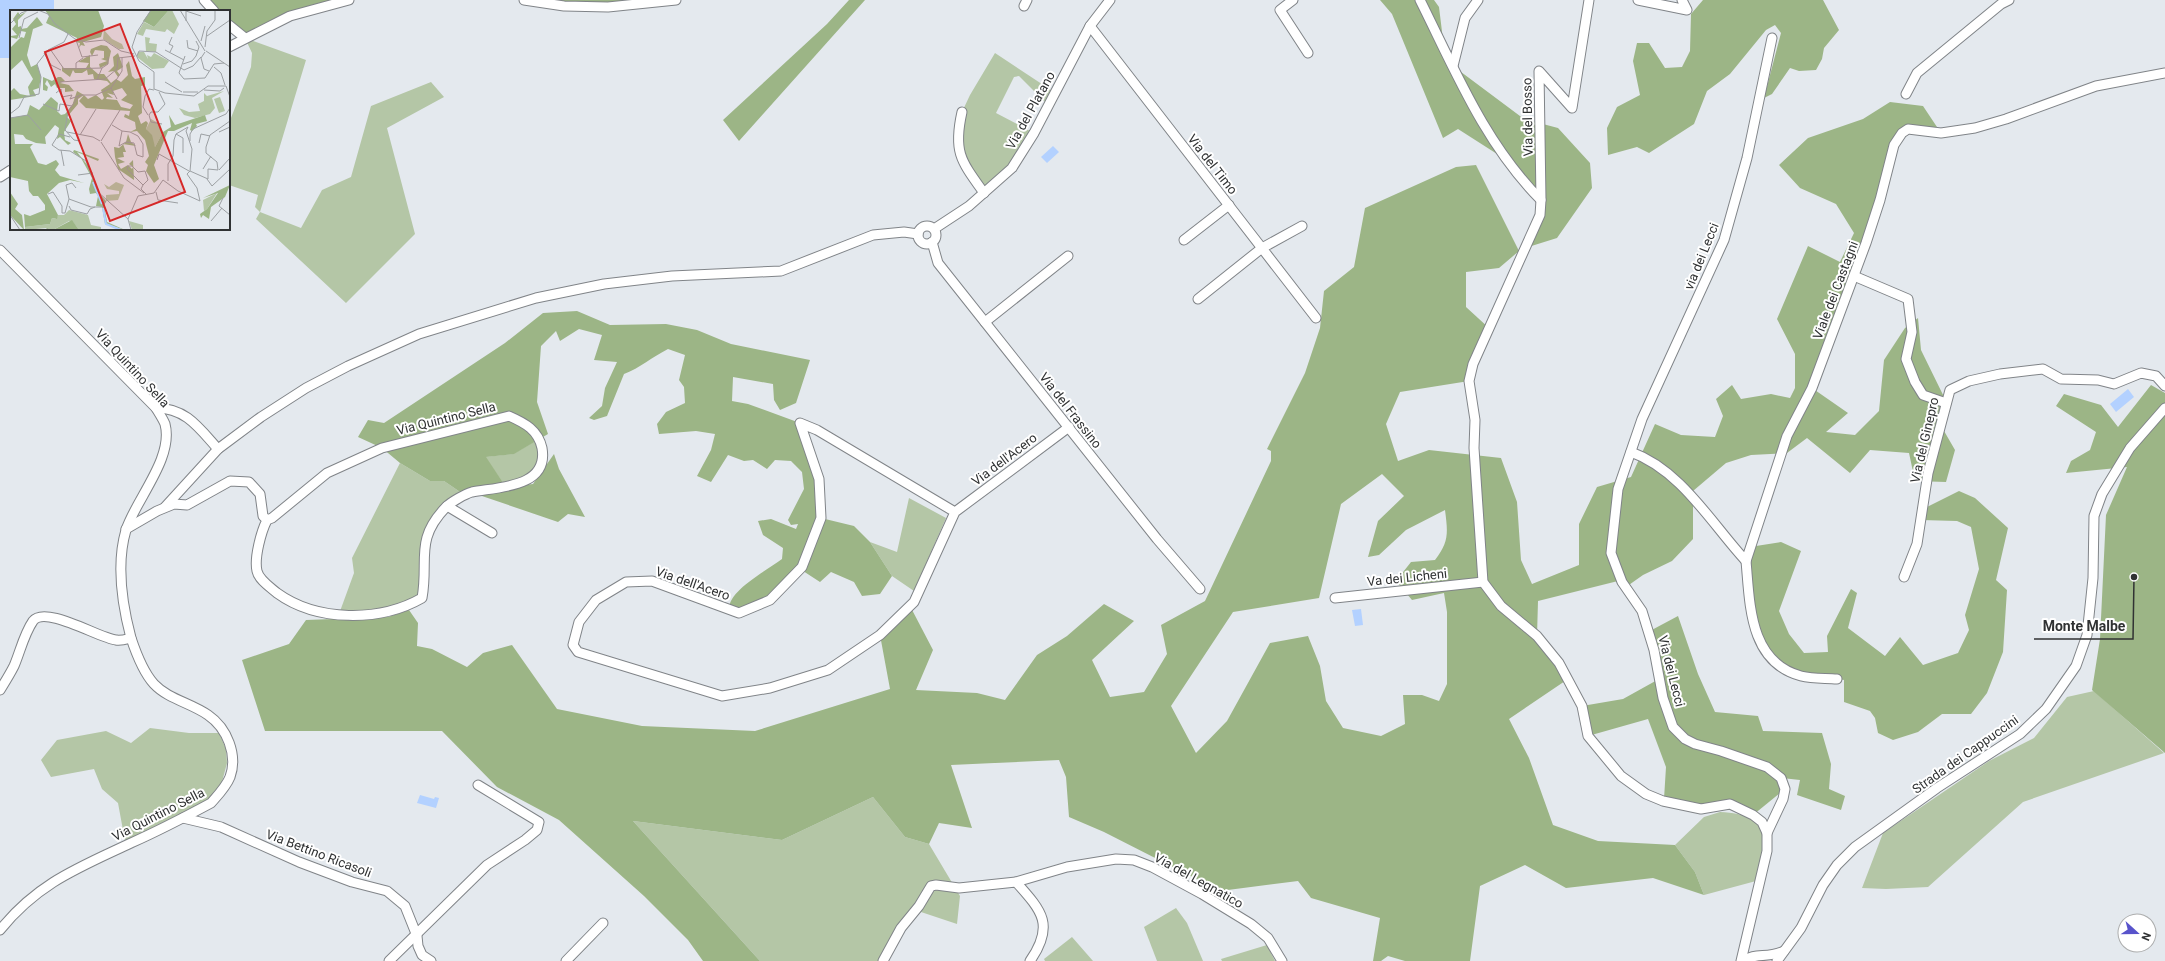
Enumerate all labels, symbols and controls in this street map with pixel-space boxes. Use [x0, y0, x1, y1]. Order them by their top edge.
inset map [10, 10, 230, 230]
street label: Via del Platano [1003, 69, 1058, 152]
street label: Via del Bosso [1519, 78, 1536, 156]
street label: Via del Timo [1185, 131, 1241, 197]
street label: via dei Lecci [1681, 220, 1722, 292]
street label: Viale dei Castagni [1810, 239, 1861, 341]
street label: Via Quintino Sella [93, 326, 173, 411]
street label: Via del Frassino [1036, 370, 1105, 451]
street label: Via del Ginepro [1907, 396, 1942, 484]
street label: Via Quintino Sella [395, 399, 497, 438]
street label: Via dell'Acero [969, 430, 1040, 489]
street label: Via dell'Acero [654, 564, 732, 603]
street label: Va dei Licheni [1366, 566, 1448, 589]
callout: Monte Malbe [2034, 613, 2133, 639]
text: Monte Malbe [2043, 618, 2126, 634]
street label: Via dei Lecci [1655, 634, 1688, 708]
street label: Strada dei Cappuccini [1909, 712, 2021, 797]
street label: Via Quintino Sella [110, 785, 207, 844]
street label: Via Bettino Ricasoli [264, 826, 374, 880]
street label: Via del Legnatico [1152, 850, 1246, 911]
north arrow [2117, 913, 2157, 953]
text: N [2138, 930, 2153, 943]

